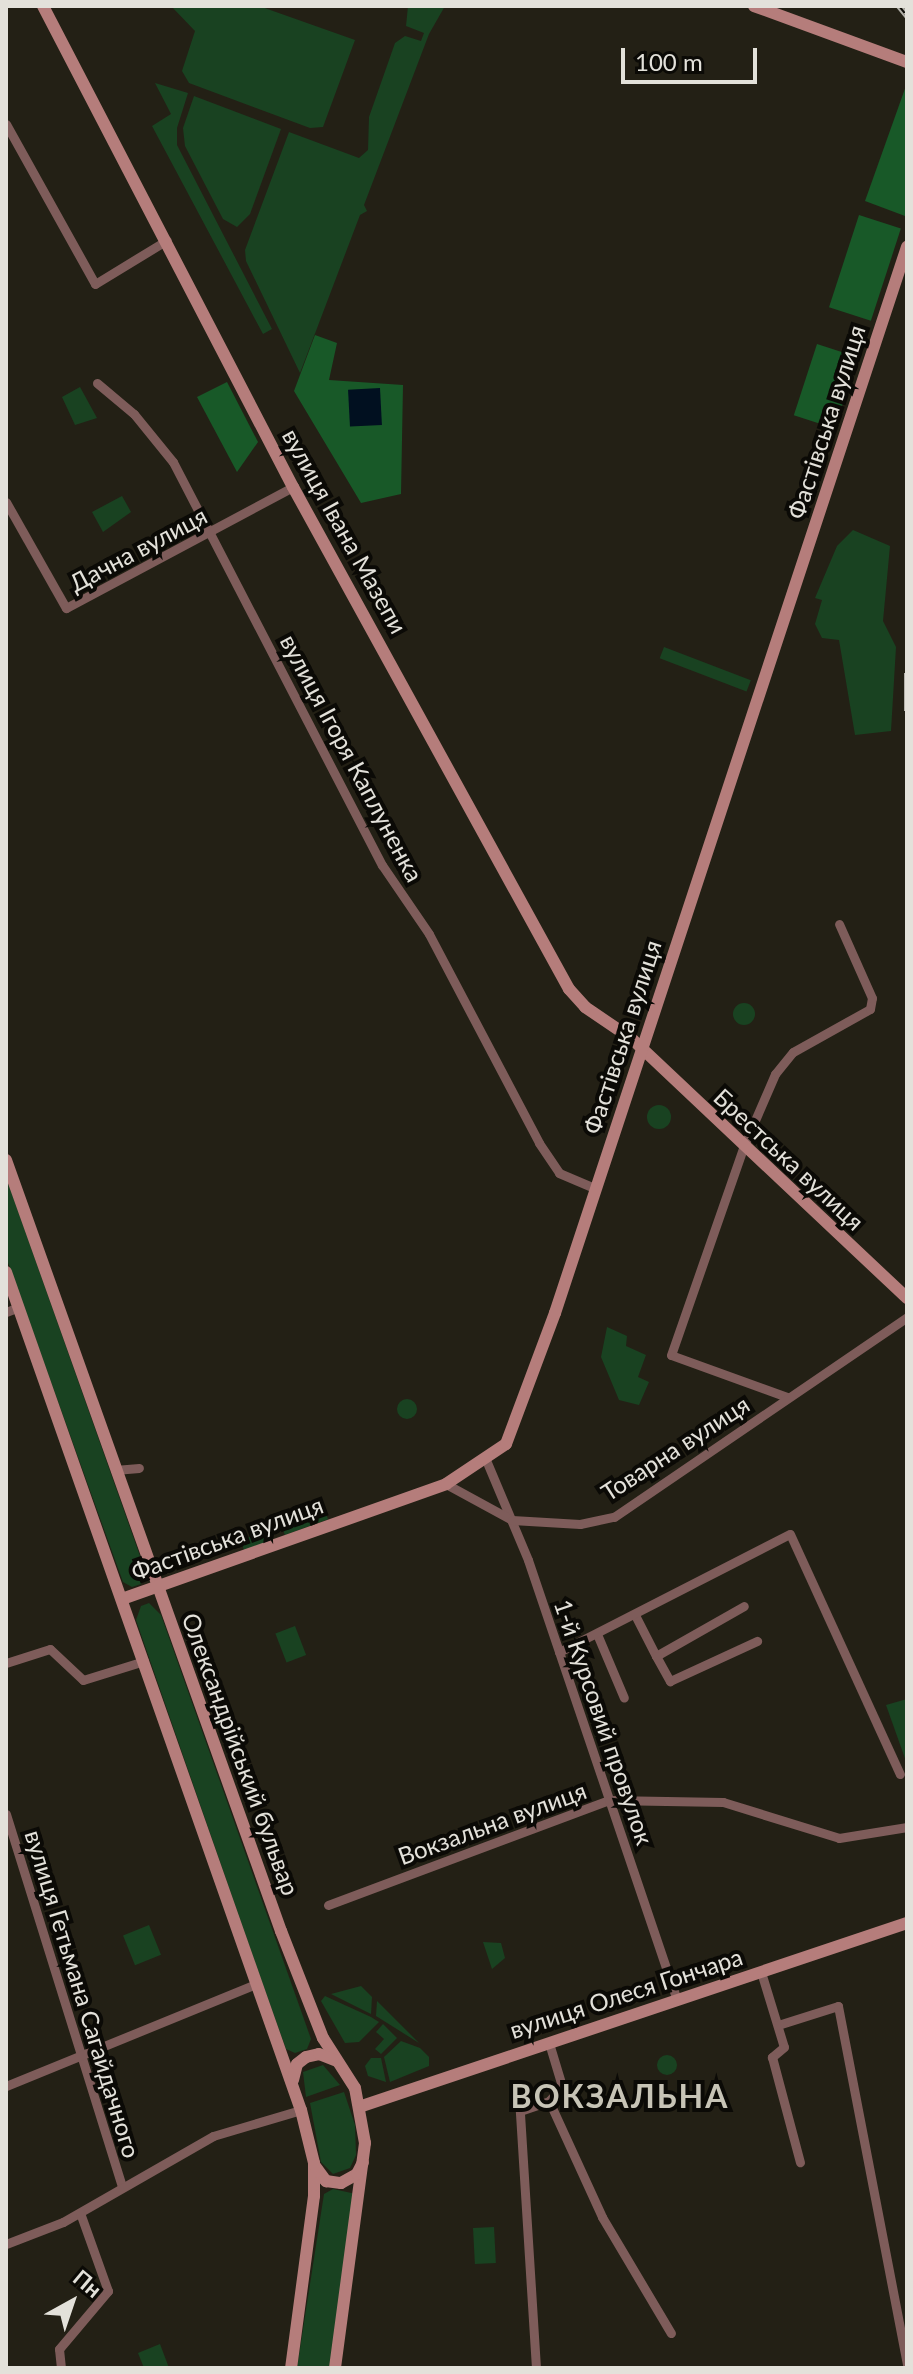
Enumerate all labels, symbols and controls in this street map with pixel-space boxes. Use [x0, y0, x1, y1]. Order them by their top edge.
scale bar [625, 32, 761, 82]
text: 100 m [635, 47, 703, 76]
street label: Фастівська вулиця [781, 321, 871, 523]
street label: вулиця Івана Мазепи [277, 424, 413, 638]
street label: Дачна вулиця [64, 501, 212, 597]
street label: вулиця Ігоря Каплуненка [275, 629, 429, 887]
street label: Фастівська вулиця [577, 936, 667, 1138]
street label: Брестська вулиця [708, 1082, 870, 1236]
street label: Товарна вулиця [596, 1389, 754, 1507]
street label: Фастівська вулиця [127, 1490, 327, 1586]
street label: 1-й Курсовий провулок [548, 1596, 660, 1848]
street label: Олександрійський бульвар [176, 1609, 306, 1899]
street label: Вокзальна вулиця [394, 1776, 590, 1870]
street label: вулиця Гетьмана Сагайдачного [19, 1827, 147, 2161]
street label: вулиця Олеся Гончара [506, 1942, 746, 2044]
district label: ВОКЗАЛЬНА [511, 2077, 729, 2115]
north arrow [32, 2262, 112, 2342]
text: Пн [68, 2264, 107, 2303]

